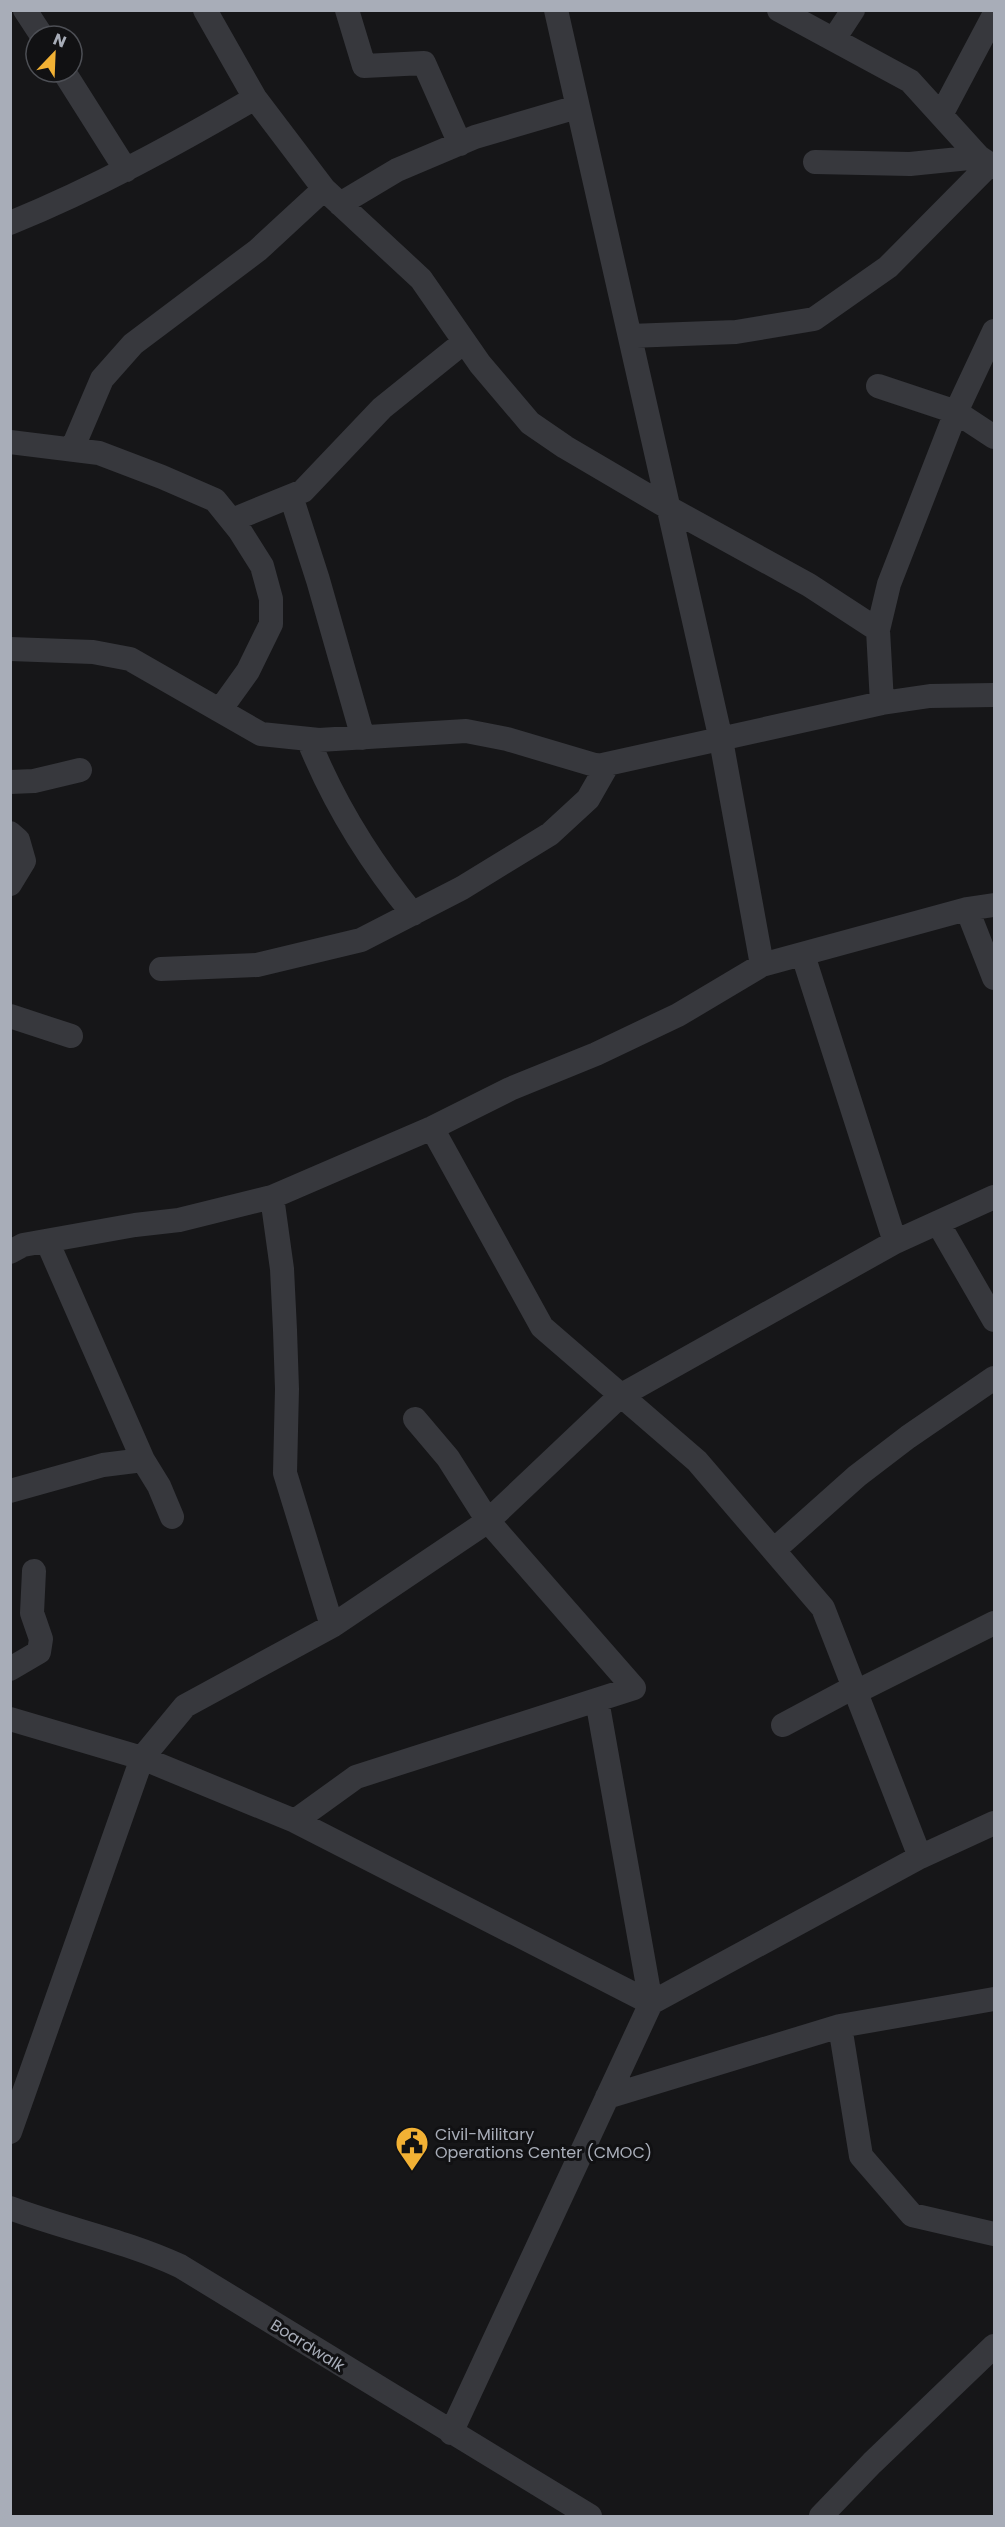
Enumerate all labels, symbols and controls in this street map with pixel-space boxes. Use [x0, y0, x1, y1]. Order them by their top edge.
north arrow [24, 24, 84, 84]
text: N [50, 28, 70, 54]
place label: Civil-Military Operations Center (CMOC) [435, 2123, 652, 2164]
public building icon: Civil-Military Operations Center (CMOC) [394, 2125, 430, 2172]
street label: Boardwalk [266, 2313, 350, 2378]

